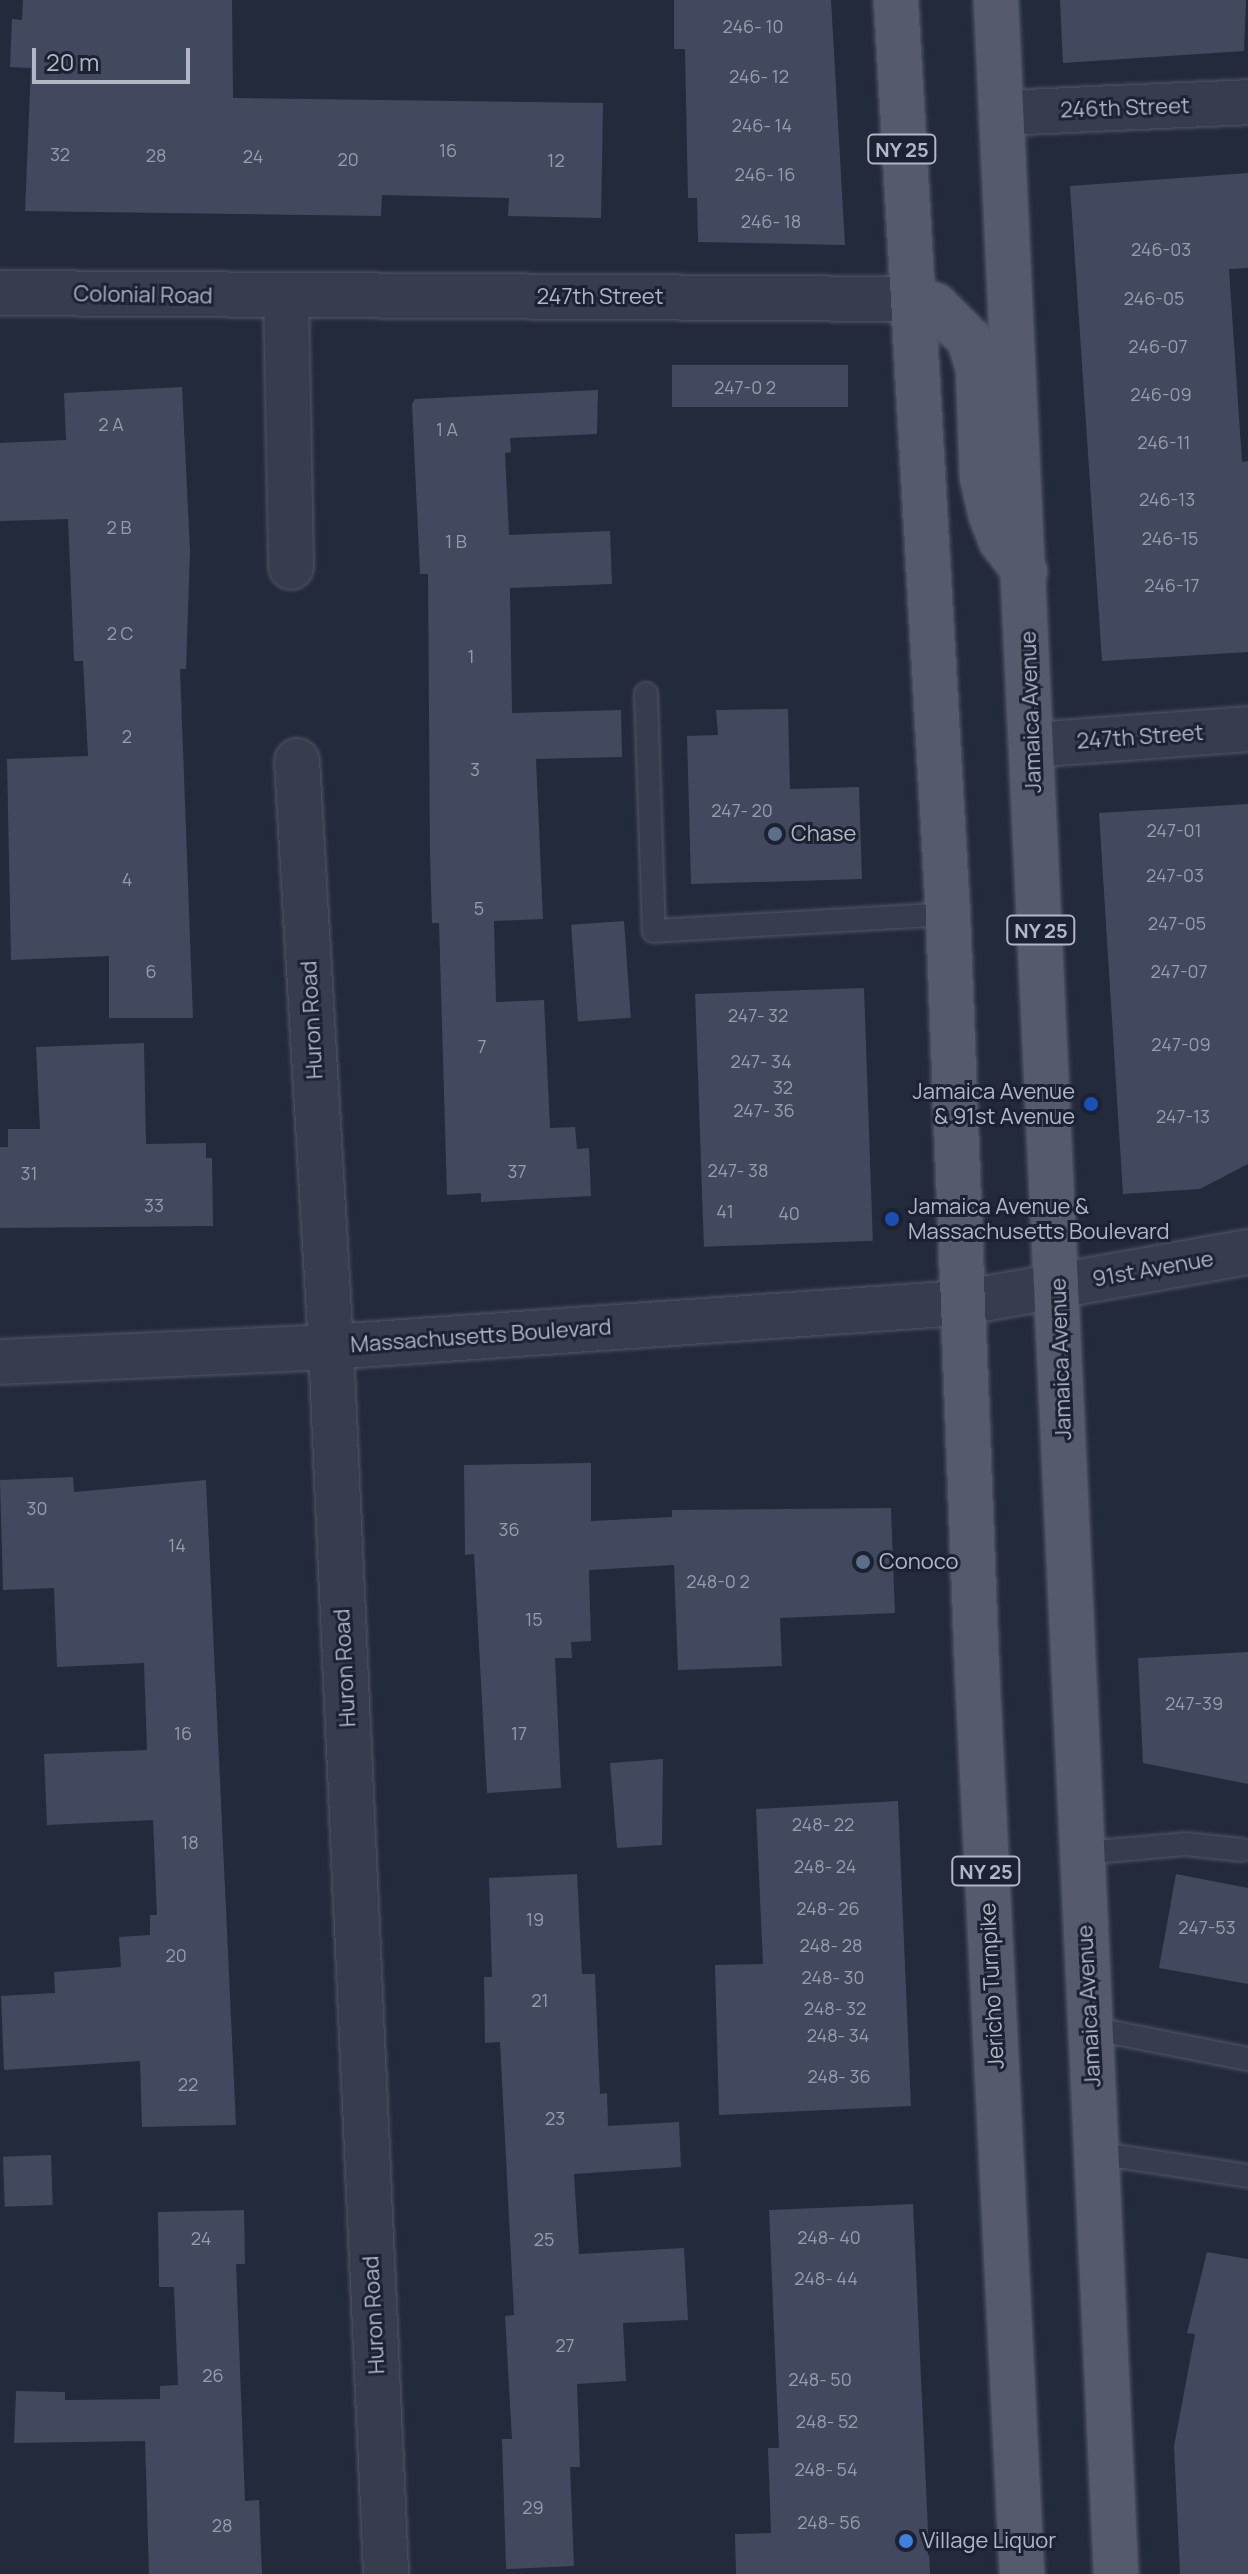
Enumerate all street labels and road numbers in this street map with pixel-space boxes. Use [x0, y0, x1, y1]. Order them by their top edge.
street label: 246th Street [1060, 93, 1190, 123]
road number: NY 25 [866, 133, 938, 165]
street label: Colonial Road [73, 281, 213, 309]
street label: 247th Street [536, 284, 664, 310]
street label: Jamaica Avenue [1015, 630, 1047, 794]
street label: 247th Street [1076, 719, 1204, 755]
road number: NY 25 [1005, 914, 1077, 946]
street label: Huron Road [296, 960, 328, 1080]
street label: 91st Avenue [1090, 1245, 1216, 1293]
street label: Jamaica Avenue [1045, 1277, 1077, 1441]
street label: Massachusetts Boulevard [350, 1314, 612, 1358]
street label: Huron Road [329, 1608, 361, 1728]
road number: NY 25 [950, 1855, 1022, 1887]
street label: Jericho Turnpike [974, 1902, 1010, 2070]
street label: Jamaica Avenue [1072, 1924, 1106, 2088]
street label: Huron Road [358, 2255, 390, 2375]

